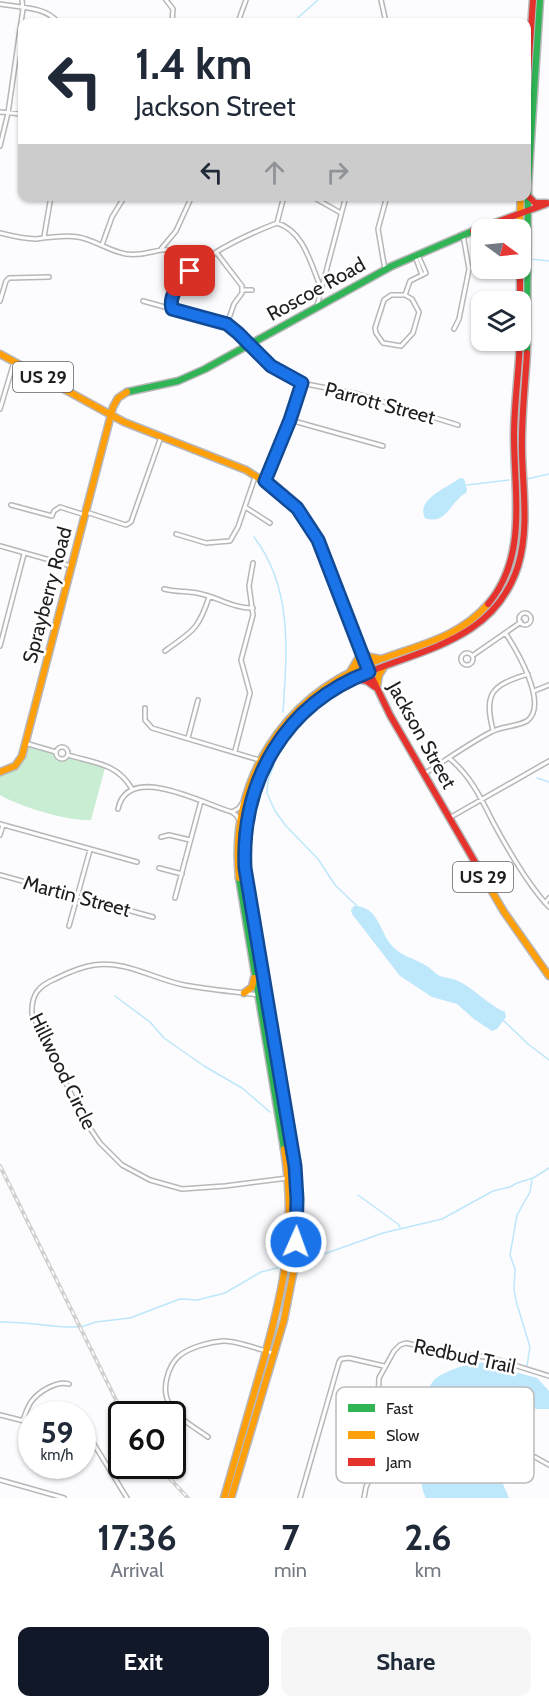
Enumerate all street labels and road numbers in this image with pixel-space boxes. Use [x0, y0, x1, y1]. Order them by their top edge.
street label: Roscoe Road [263, 252, 369, 326]
road number: US 29 [13, 362, 73, 392]
street label: Parrott Street [322, 377, 438, 429]
street label: Sprayberry Road [17, 524, 77, 666]
street label: Jackson Street [382, 676, 461, 793]
road number: US 29 [453, 862, 513, 892]
street label: Martin Street [21, 870, 134, 922]
street label: Hillwood Circle [24, 1009, 102, 1133]
street label: Redbud Trail [412, 1333, 519, 1379]

